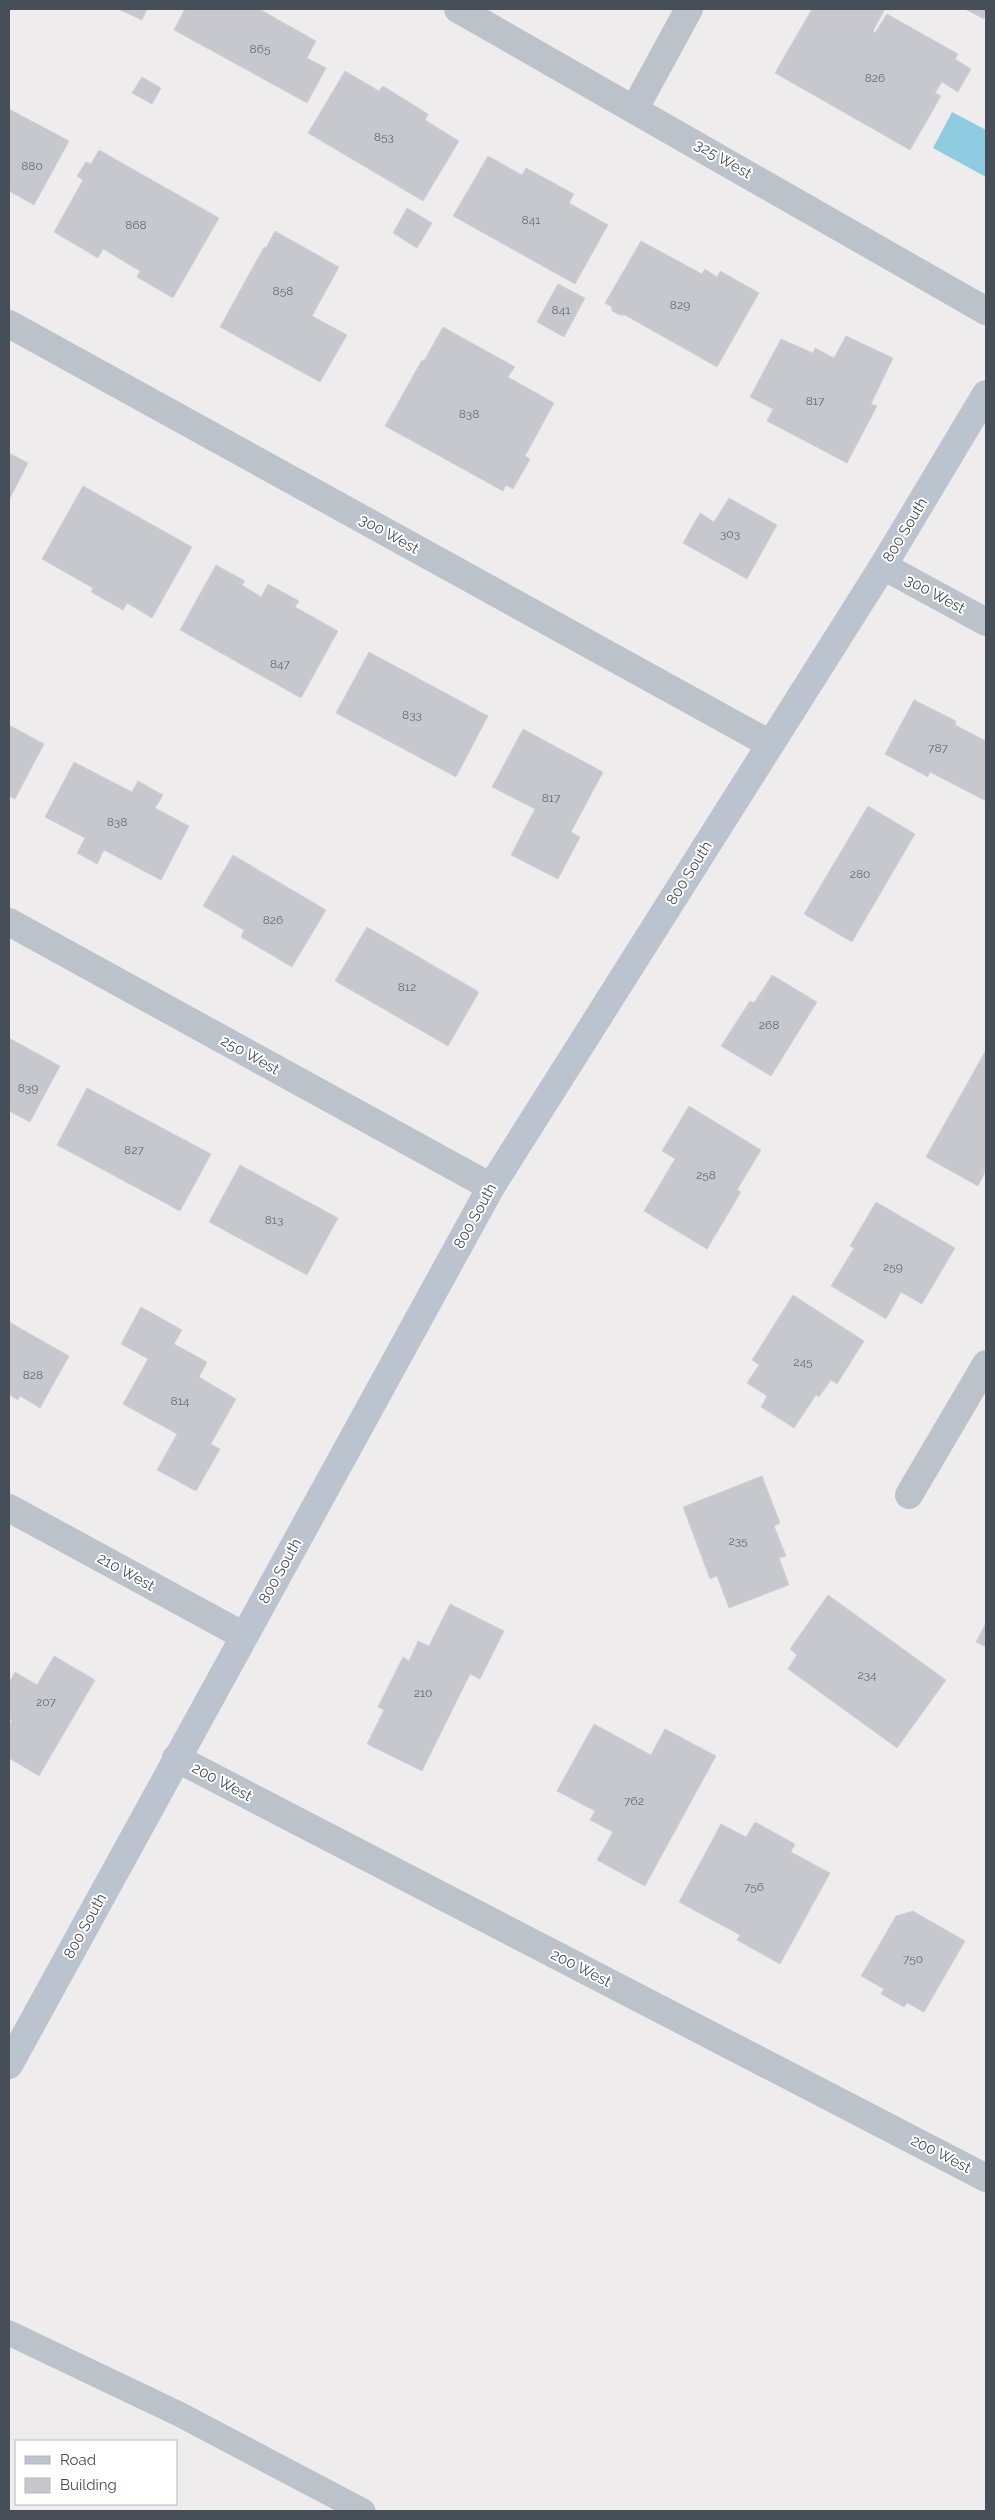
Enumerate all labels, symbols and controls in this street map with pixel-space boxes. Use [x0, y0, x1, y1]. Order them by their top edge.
house number: 865 [250, 42, 271, 56]
house number: 826 [865, 71, 885, 85]
house number: 853 [374, 130, 394, 144]
street label: 325 West [691, 135, 755, 183]
house number: 880 [21, 159, 43, 173]
house number: 841 [522, 213, 540, 227]
house number: 868 [125, 218, 147, 232]
house number: 858 [273, 284, 293, 298]
house number: 829 [670, 298, 690, 312]
house number: 841 [552, 303, 570, 317]
house number: 817 [806, 394, 825, 408]
house number: 838 [459, 407, 479, 421]
street label: 800 South [879, 495, 931, 565]
street label: 300 West [356, 510, 422, 558]
house number: 303 [720, 527, 740, 541]
street label: 300 West [902, 571, 968, 617]
house number: 847 [270, 657, 291, 671]
house number: 833 [402, 708, 422, 722]
house number: 787 [928, 741, 949, 755]
house number: 817 [542, 791, 561, 805]
house number: 838 [107, 815, 127, 829]
street label: 800 South [662, 838, 716, 908]
house number: 280 [850, 867, 870, 881]
house number: 826 [263, 913, 283, 927]
house number: 812 [398, 980, 416, 994]
house number: 268 [759, 1018, 779, 1032]
street label: 250 West [218, 1032, 282, 1078]
house number: 839 [18, 1081, 38, 1095]
house number: 827 [124, 1143, 144, 1157]
house number: 258 [696, 1168, 716, 1182]
street label: 800 South [450, 1180, 500, 1252]
house number: 813 [265, 1213, 283, 1227]
house number: 259 [883, 1260, 903, 1274]
house number: 245 [793, 1355, 813, 1369]
house number: 828 [23, 1368, 43, 1382]
house number: 814 [171, 1394, 190, 1408]
house number: 235 [728, 1534, 748, 1548]
street label: 800 South [255, 1535, 305, 1607]
street label: 210 West [94, 1549, 158, 1595]
house number: 234 [857, 1668, 877, 1682]
house number: 210 [414, 1686, 432, 1700]
house number: 207 [36, 1695, 57, 1709]
street label: 200 West [189, 1759, 255, 1805]
house number: 762 [624, 1794, 644, 1808]
house number: 756 [744, 1880, 764, 1894]
street label: 800 South [60, 1890, 110, 1962]
street label: 200 West [548, 1945, 614, 1991]
house number: 750 [903, 1952, 923, 1966]
street label: 200 West [908, 2131, 974, 2177]
legend [15, 2440, 178, 2505]
text: Road [60, 2451, 96, 2469]
text: Building [60, 2476, 117, 2494]

